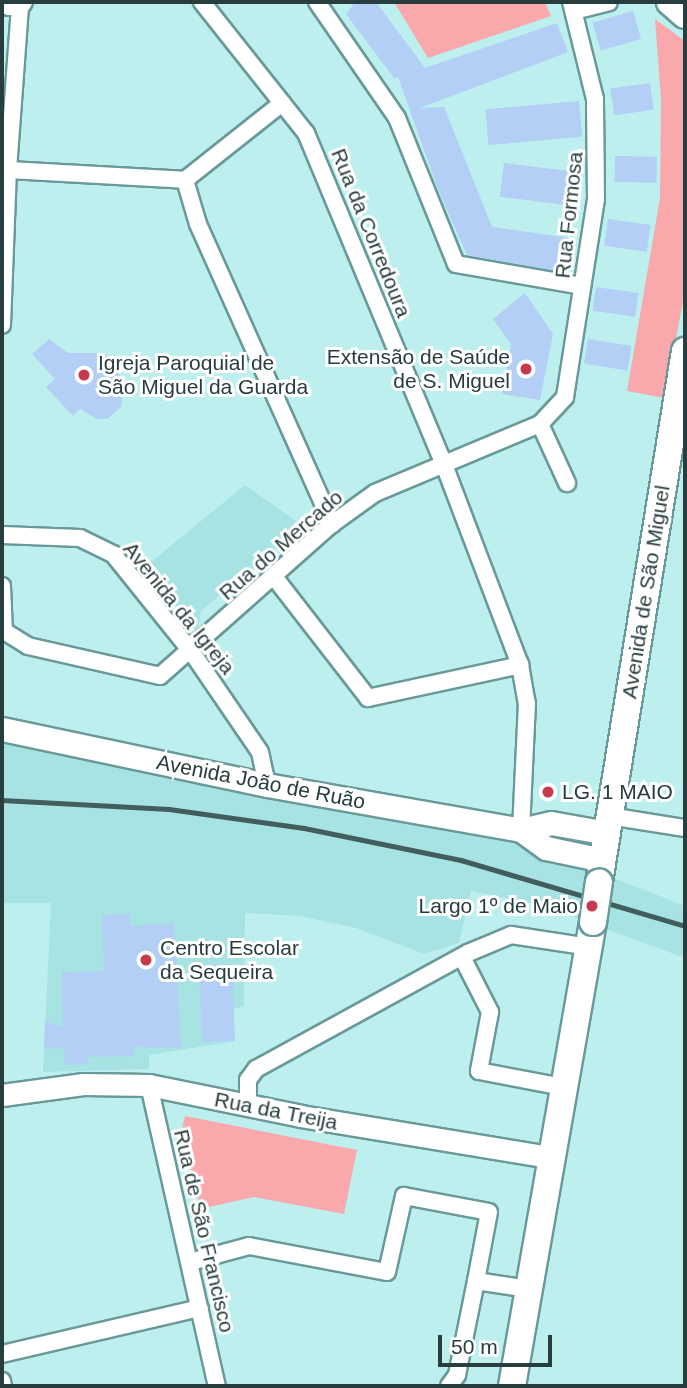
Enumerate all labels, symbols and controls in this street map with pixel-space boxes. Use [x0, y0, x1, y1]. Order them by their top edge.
street label: Rua da Corredoura [326, 145, 416, 321]
street label: Rua Formosa [550, 150, 588, 280]
place label: Extensão de Saúde de S. Miguel [327, 344, 510, 394]
place label: Igreja Paroquial de São Miguel da Guarda [98, 350, 308, 400]
marker: Extensão de Saúde de S. Miguel [516, 359, 536, 379]
marker: Igreja Paroquial de São Miguel da Guarda [76, 367, 92, 383]
street label: Avenida de São Miguel [617, 484, 675, 700]
street label: Rua do Mercado [214, 485, 348, 605]
street label: Avenida da Igreja [118, 537, 240, 679]
street label: Avenida João de Ruão [154, 749, 368, 815]
place label: LG. 1 MAIO [562, 779, 673, 805]
marker: LG. 1 MAIO [540, 784, 556, 800]
place label: Largo 1º de Maio [419, 893, 578, 919]
marker: Largo 1º de Maio [584, 898, 600, 914]
place label: Centro Escolar da Sequeira [160, 935, 299, 985]
marker: Centro Escolar da Sequeira [138, 952, 154, 968]
street label: Rua da Treija [212, 1087, 340, 1135]
street label: Rua de São Francisco [168, 1127, 240, 1335]
scale bar [442, 1322, 556, 1366]
text: 50 m [451, 1335, 498, 1358]

